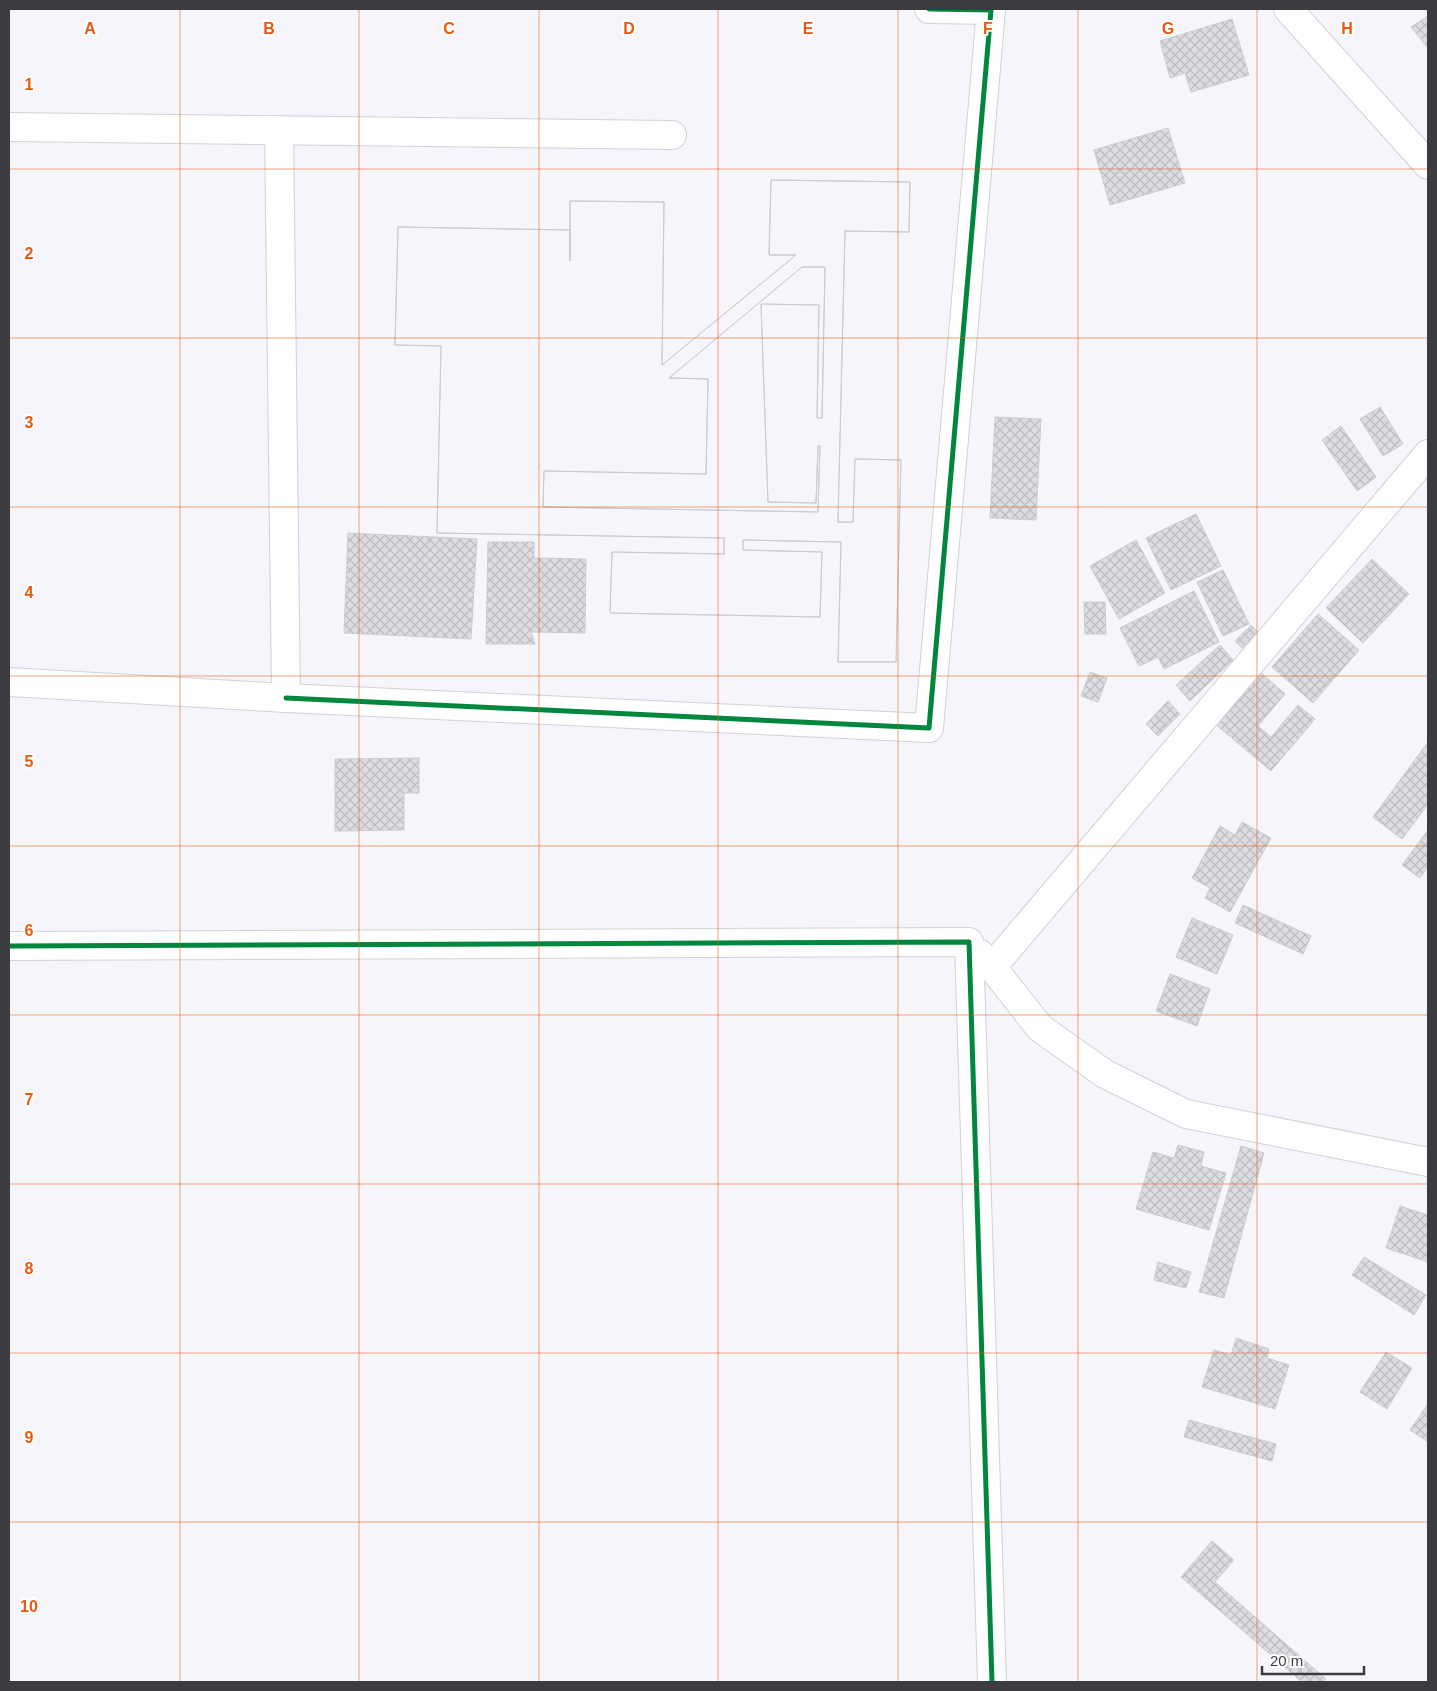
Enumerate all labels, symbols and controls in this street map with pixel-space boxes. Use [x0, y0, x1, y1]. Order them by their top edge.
text: A [84, 20, 96, 37]
text: B [263, 20, 275, 37]
text: C [443, 20, 455, 37]
text: D [623, 20, 635, 37]
text: E [803, 20, 814, 37]
text: F [983, 20, 993, 37]
text: G [1162, 20, 1174, 37]
text: H [1341, 20, 1353, 37]
text: 1 [25, 76, 34, 93]
text: 2 [25, 245, 34, 262]
text: 3 [25, 414, 34, 431]
text: 4 [25, 584, 34, 601]
text: 5 [25, 753, 34, 770]
text: 6 [25, 922, 34, 939]
text: 7 [25, 1091, 34, 1108]
text: 8 [25, 1260, 34, 1277]
text: 9 [25, 1429, 34, 1446]
text: 10 [20, 1598, 38, 1615]
scale bar [1262, 1644, 1364, 1676]
text: 20 m [1270, 1652, 1303, 1669]

